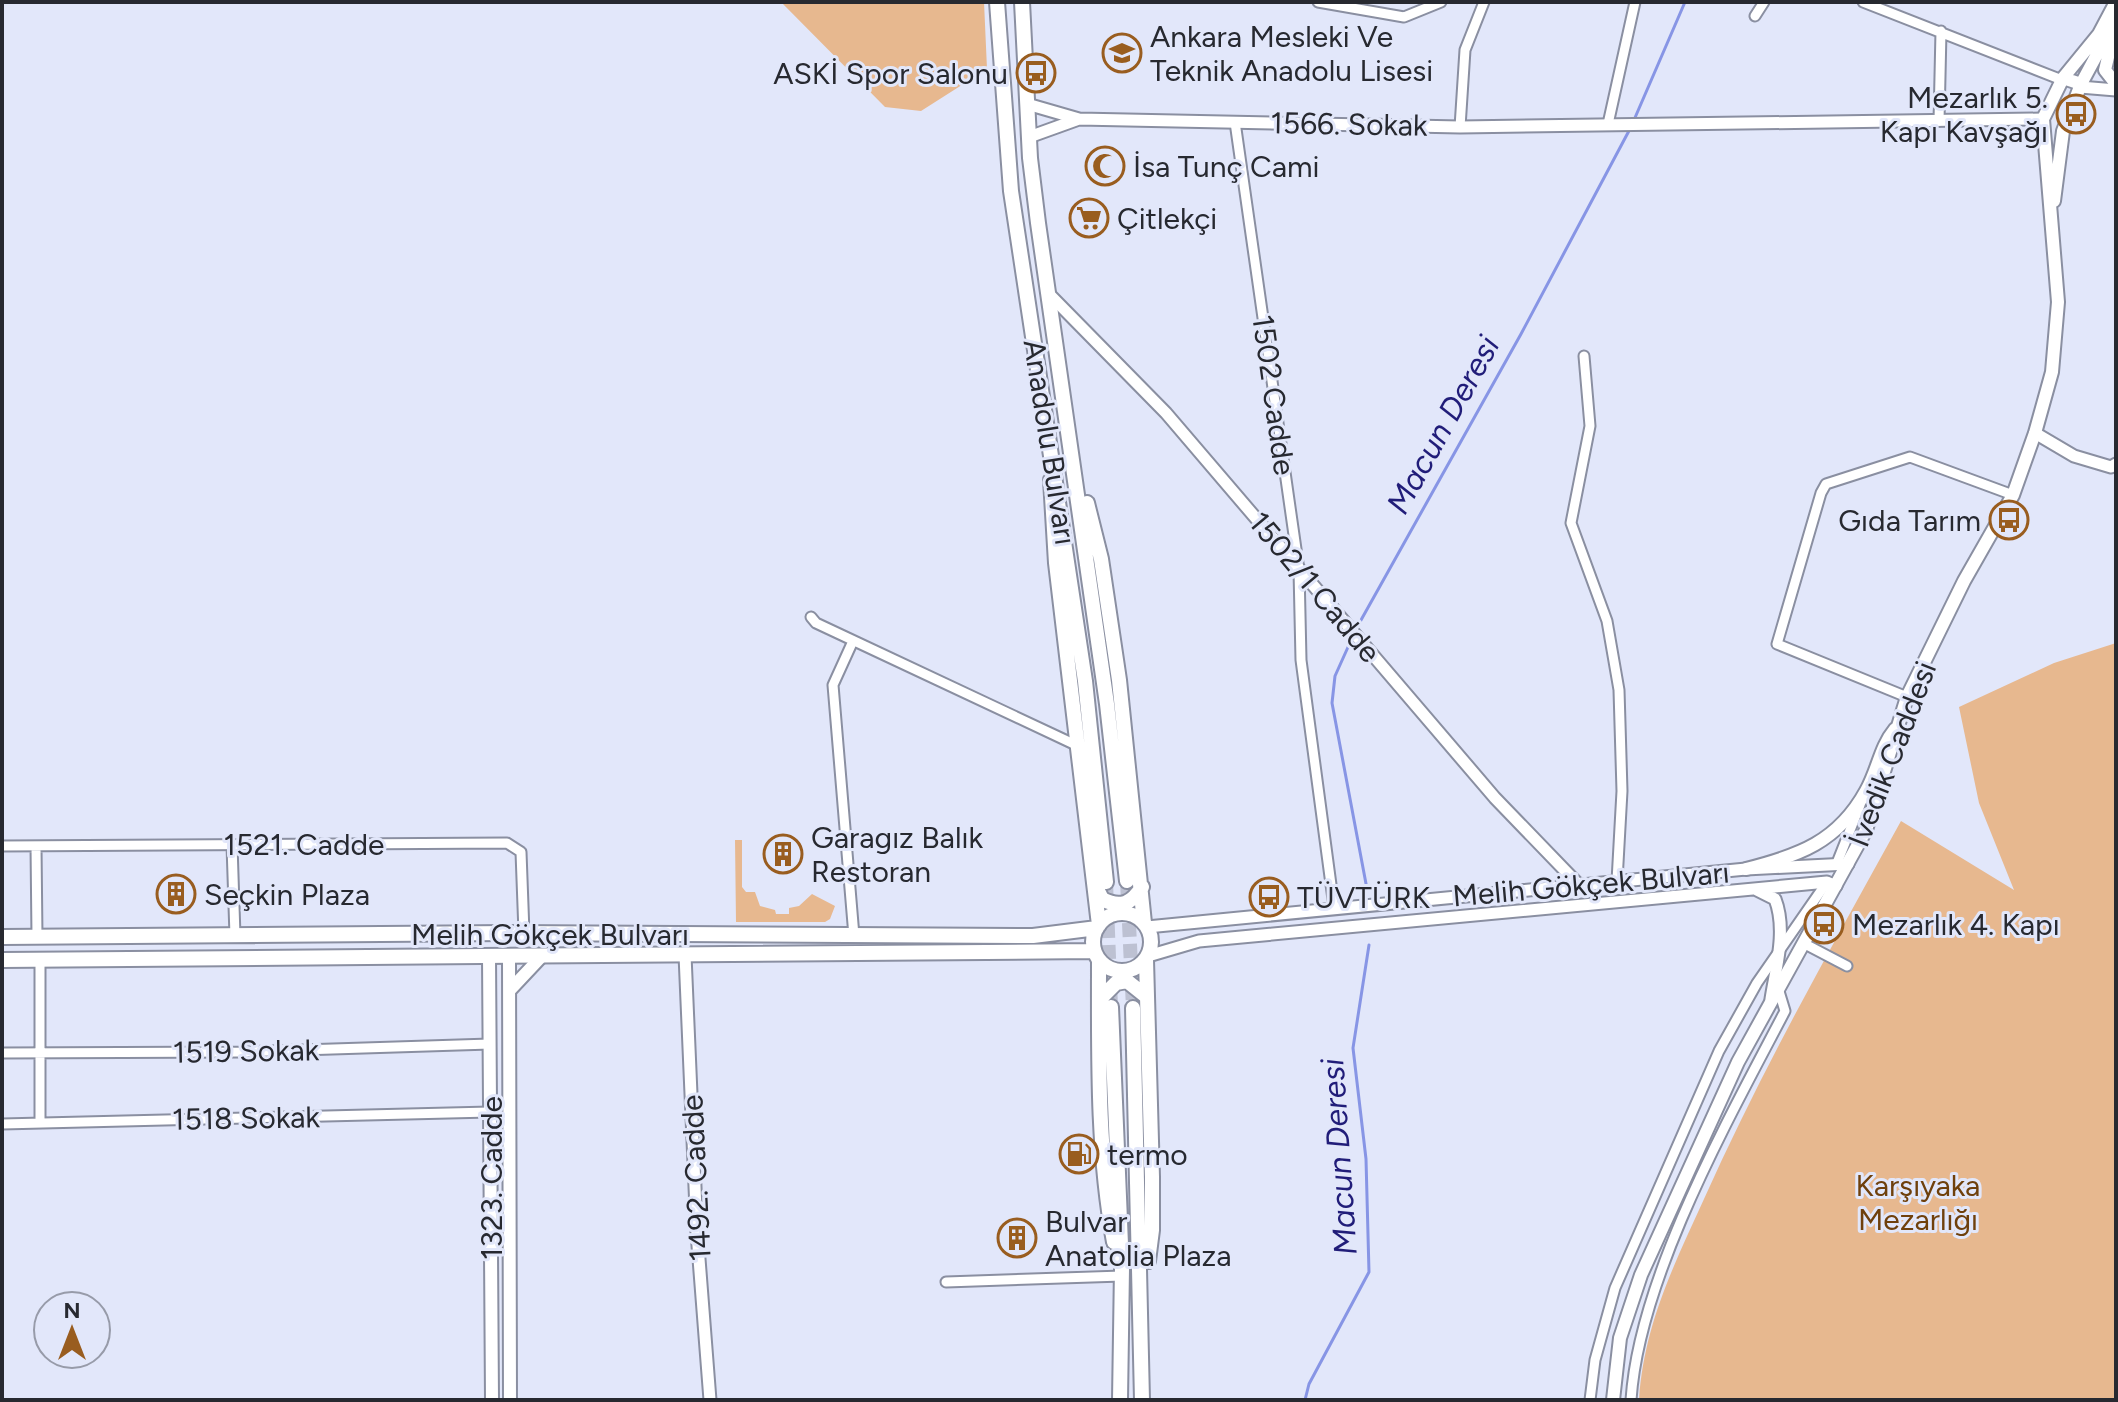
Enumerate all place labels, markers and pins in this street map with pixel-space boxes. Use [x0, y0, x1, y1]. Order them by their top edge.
place label: Ankara Mesleki Ve Teknik Anadolu Lisesi [1150, 18, 1433, 89]
school or university icon: Ankara Mesleki Ve Teknik Anadolu Lisesi [1101, 32, 1143, 74]
bus stop icon: ASKİ Spor Salonu [1015, 52, 1057, 94]
place label: ASKİ Spor Salonu [773, 55, 1008, 92]
place label: Mezarlık 5. Kapı Kavşağı [1880, 79, 2048, 150]
bus stop icon: Mezarlık 5. Kapı Kavşağı [2055, 93, 2097, 135]
mosque icon: İsa Tunç Cami [1084, 145, 1126, 187]
place label: İsa Tunç Cami [1133, 148, 1320, 185]
supermarket icon: Çitlekçi [1068, 197, 1110, 239]
place label: Çitlekçi [1117, 200, 1217, 237]
bus stop icon: Gıda Tarım [1988, 499, 2030, 541]
place label: Gıda Tarım [1838, 502, 1981, 539]
place label: Garagız Balık Restoran [811, 819, 983, 890]
building icon: Garagız Balık Restoran [762, 833, 804, 875]
building icon: Seçkin Plaza [155, 873, 197, 915]
place label: Seçkin Plaza [204, 876, 370, 913]
bus stop icon: TÜVTÜRK [1248, 876, 1290, 918]
place label: TÜVTÜRK [1297, 879, 1431, 916]
bus stop icon: Mezarlık 4. Kapı [1803, 903, 1845, 945]
place label: Mezarlık 4. Kapı [1852, 906, 2060, 943]
fuel station icon: termo [1058, 1133, 1100, 1175]
place label: termo [1107, 1136, 1188, 1173]
place label: Bulvar Anatolia Plaza [1045, 1203, 1232, 1274]
building icon: Bulvar Anatolia Plaza [996, 1217, 1038, 1259]

